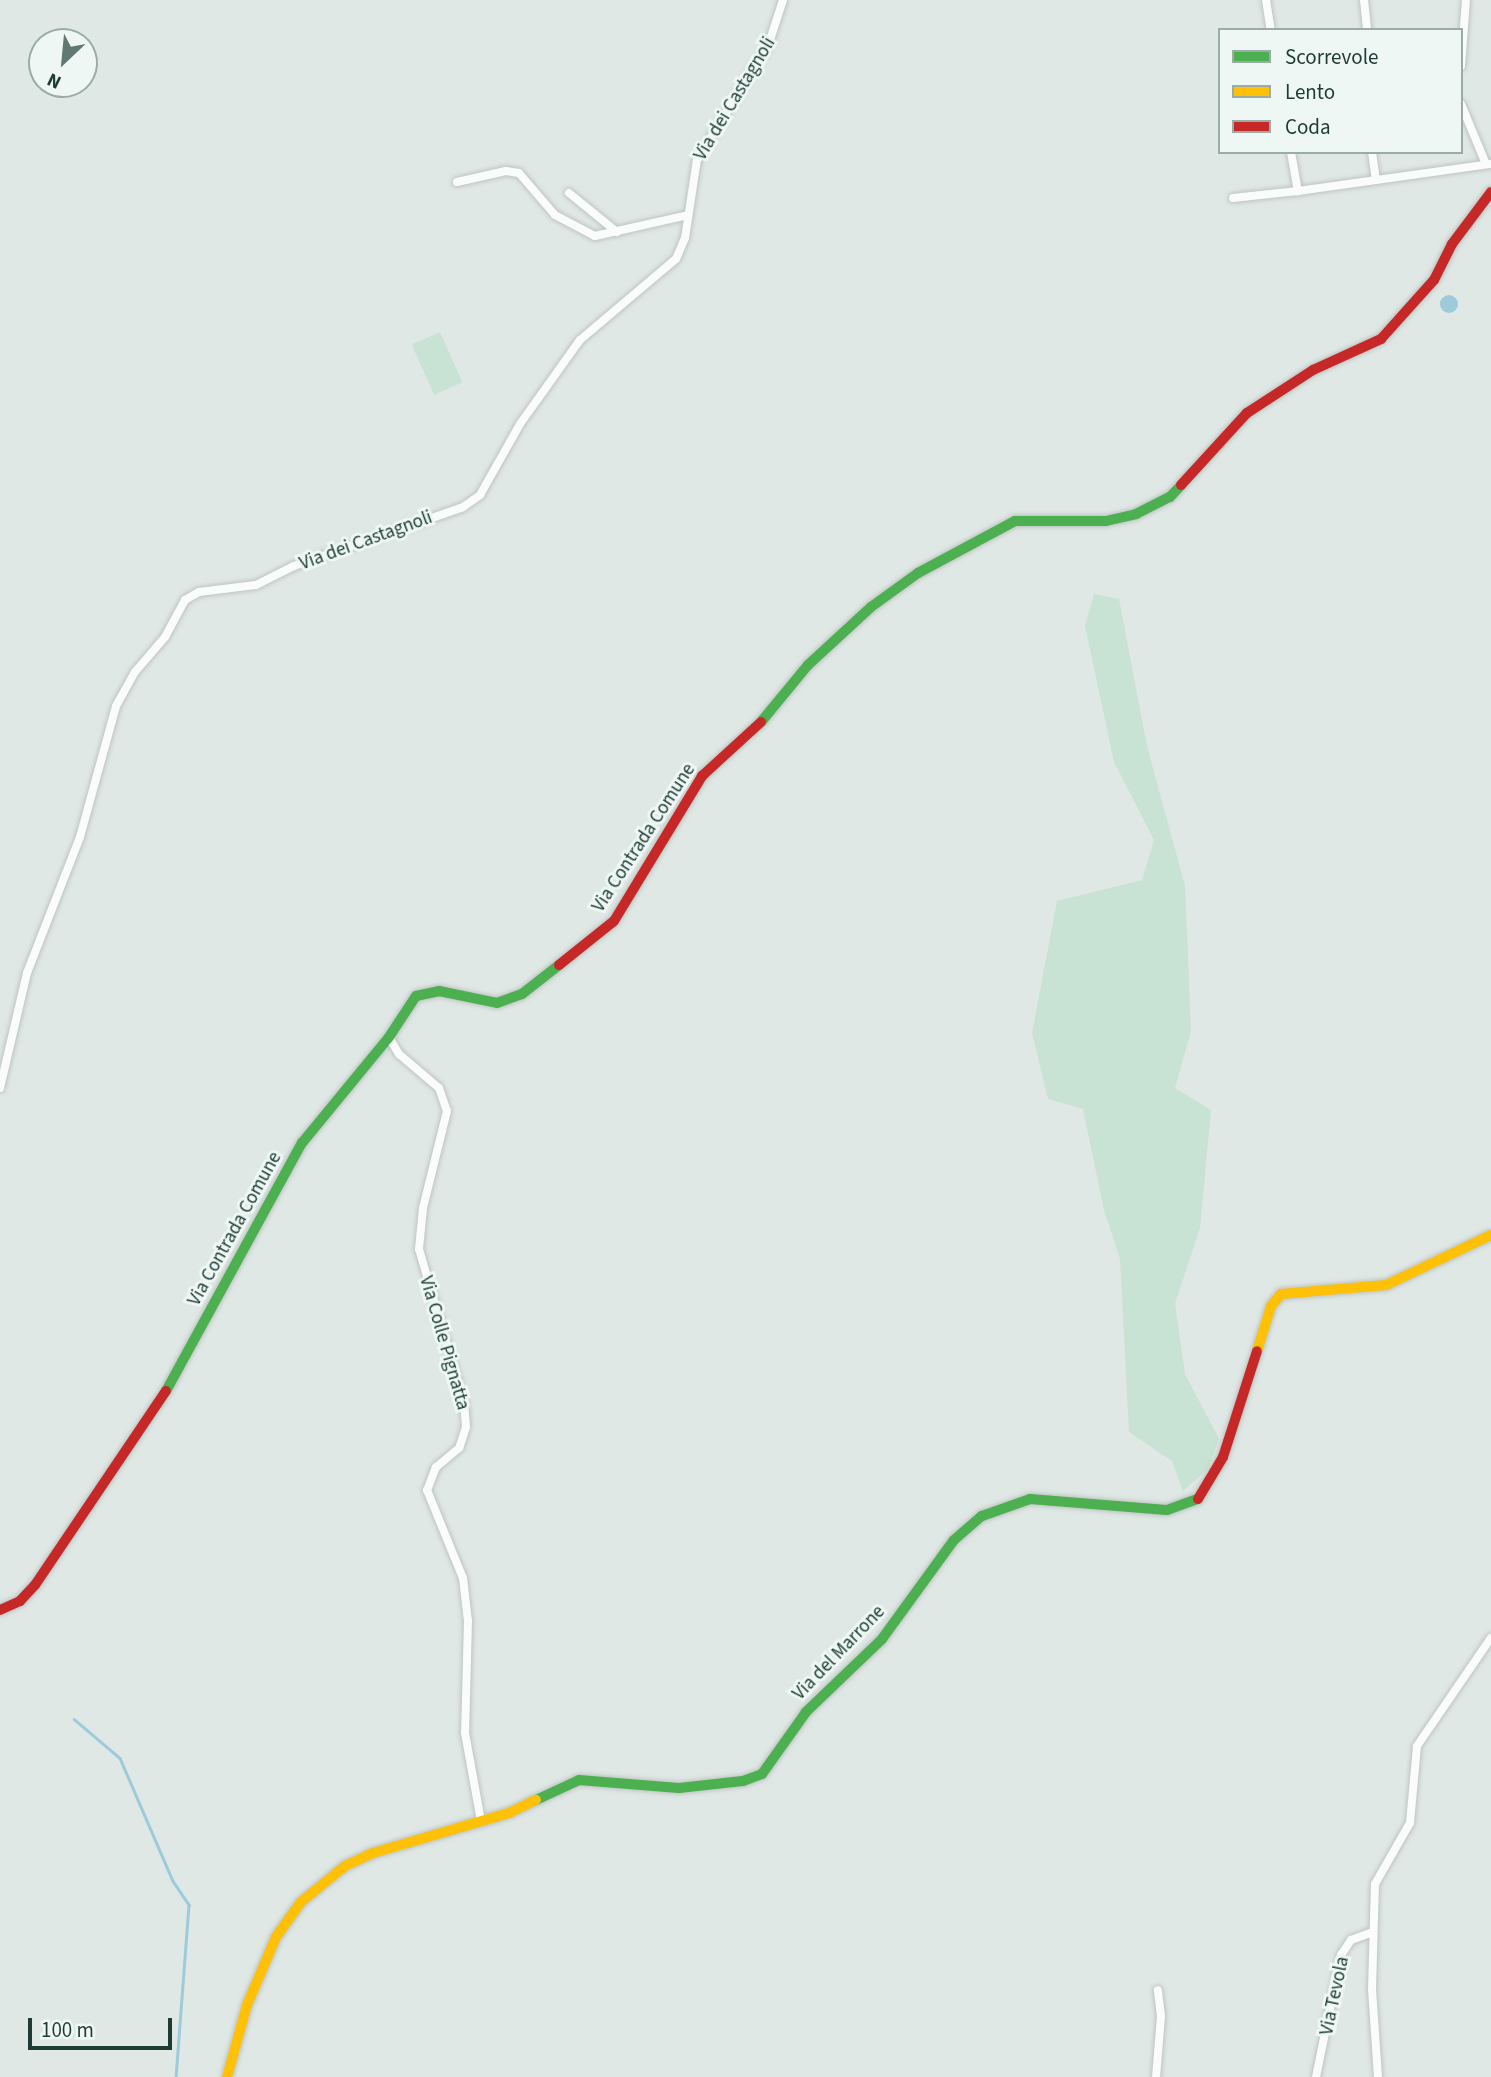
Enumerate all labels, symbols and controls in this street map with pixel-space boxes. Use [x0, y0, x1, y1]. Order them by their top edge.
north arrow [28, 28, 98, 98]
legend [1218, 28, 1463, 154]
street label: Via dei Castagnoli [689, 33, 781, 165]
text: Scorrevole [1285, 42, 1379, 72]
text: N [43, 66, 66, 95]
text: Lento [1285, 77, 1335, 107]
text: Coda [1285, 112, 1331, 142]
street label: Via dei Castagnoli [296, 506, 436, 576]
street label: Via Contrada Comune [587, 759, 701, 917]
street label: Via Contrada Comune [183, 1148, 287, 1310]
street label: Via Colle Pignatta [414, 1273, 474, 1413]
street label: Via del Marrone [788, 1601, 890, 1705]
street label: Via Tevola [1316, 1955, 1354, 2037]
scale bar [32, 2004, 175, 2048]
text: 100 m [41, 2015, 94, 2045]

